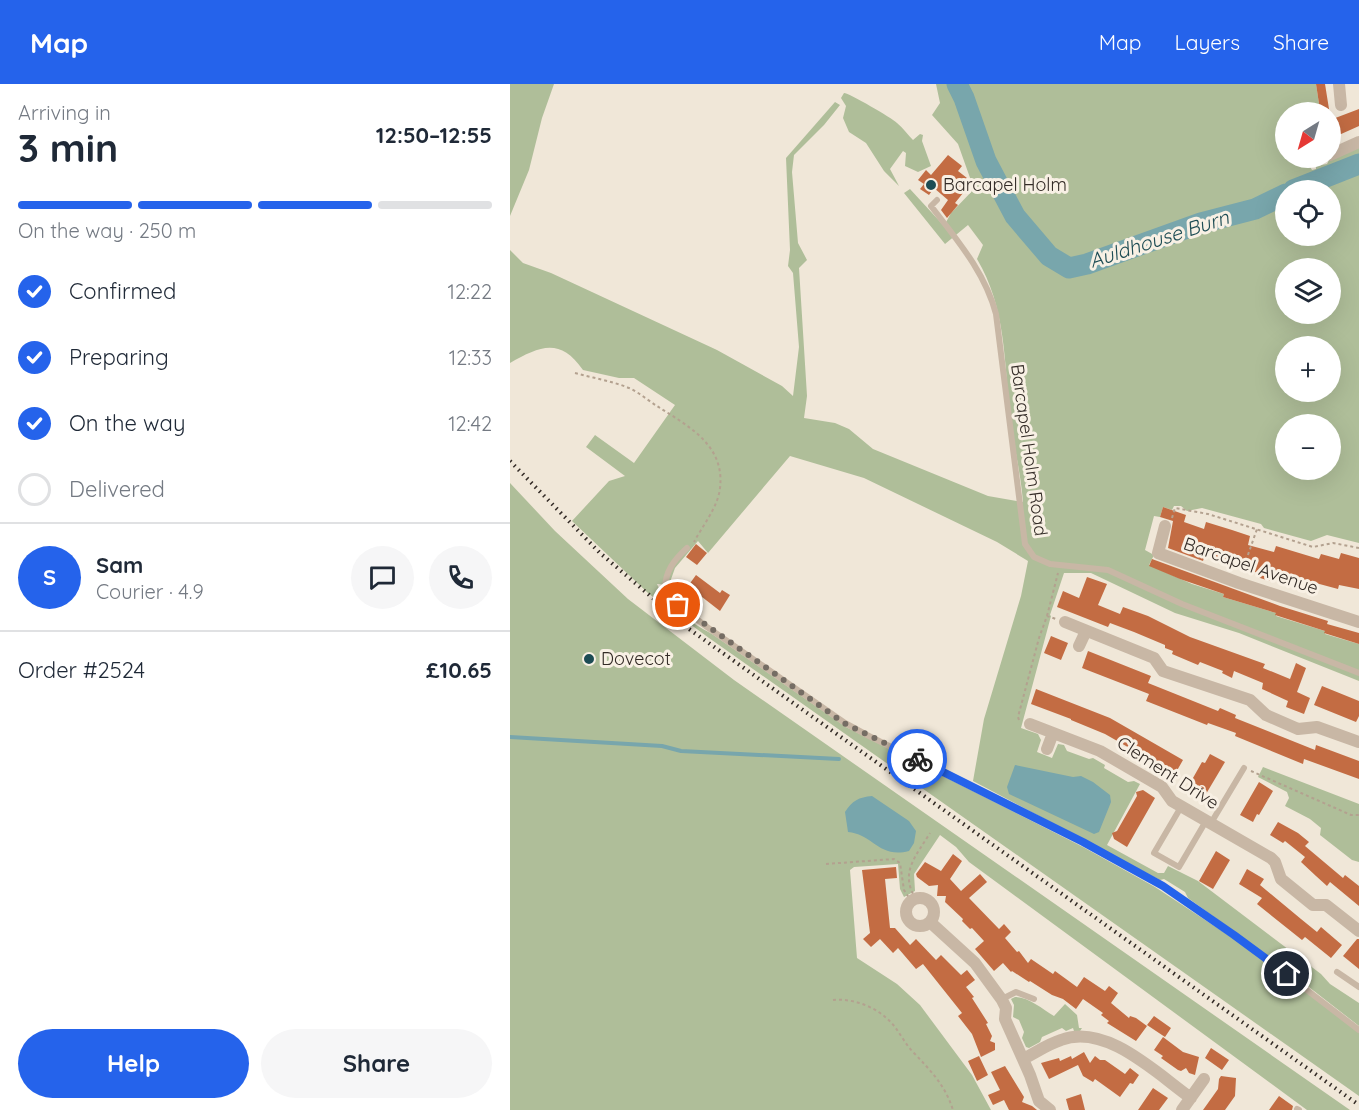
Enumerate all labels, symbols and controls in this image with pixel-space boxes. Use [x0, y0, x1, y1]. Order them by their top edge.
text: Map [30, 25, 88, 60]
text: Map [1099, 29, 1142, 55]
text: Layers [1175, 29, 1240, 55]
text: Share [1273, 29, 1329, 55]
text: Arriving in [18, 100, 111, 125]
north arrow [1275, 102, 1341, 168]
map controls [1275, 102, 1341, 480]
text: 12:50–12:55 [376, 121, 492, 149]
text: 3 min [18, 123, 118, 172]
place label: Barcapel Holm [943, 173, 1067, 196]
marker: Barcapel Holm [924, 178, 938, 192]
button: locate [1275, 180, 1341, 246]
water label: Auldhouse Burn [1086, 204, 1232, 273]
text: On the way · 250 m [18, 218, 196, 243]
button: layers [1275, 258, 1341, 324]
icon: check [18, 275, 51, 308]
text: Confirmed [69, 277, 176, 305]
text: 12:22 [448, 279, 492, 304]
button: + [1275, 336, 1341, 402]
icon: check [18, 341, 51, 374]
text: Preparing [69, 343, 169, 371]
text: 12:33 [449, 345, 492, 370]
street label: Barcapel Holm Road [1006, 362, 1053, 537]
icon: check [18, 407, 51, 440]
text: On the way [69, 409, 185, 437]
text: 12:42 [448, 411, 492, 436]
button: − [1275, 414, 1341, 480]
text: Delivered [69, 475, 165, 503]
street label: Barcapel Avenue [1181, 532, 1322, 599]
button: chat [351, 546, 414, 609]
button: phone [429, 546, 492, 609]
text: Sam [96, 551, 143, 579]
text: S [43, 563, 56, 591]
text: Courier · 4.9 [96, 579, 204, 604]
pin [652, 579, 703, 630]
icon: bag [661, 588, 694, 621]
place label: Dovecot [601, 647, 671, 670]
marker: Dovecot [582, 652, 596, 666]
text: Order #2524 [18, 656, 145, 684]
text: £10.65 [426, 656, 492, 684]
courier [887, 729, 947, 789]
street label: Clement Drive [1113, 731, 1224, 814]
icon: bike [901, 743, 934, 776]
pin [1261, 948, 1312, 999]
icon: home [1270, 957, 1303, 990]
button: Help [18, 1029, 249, 1098]
button: Share [261, 1029, 492, 1098]

